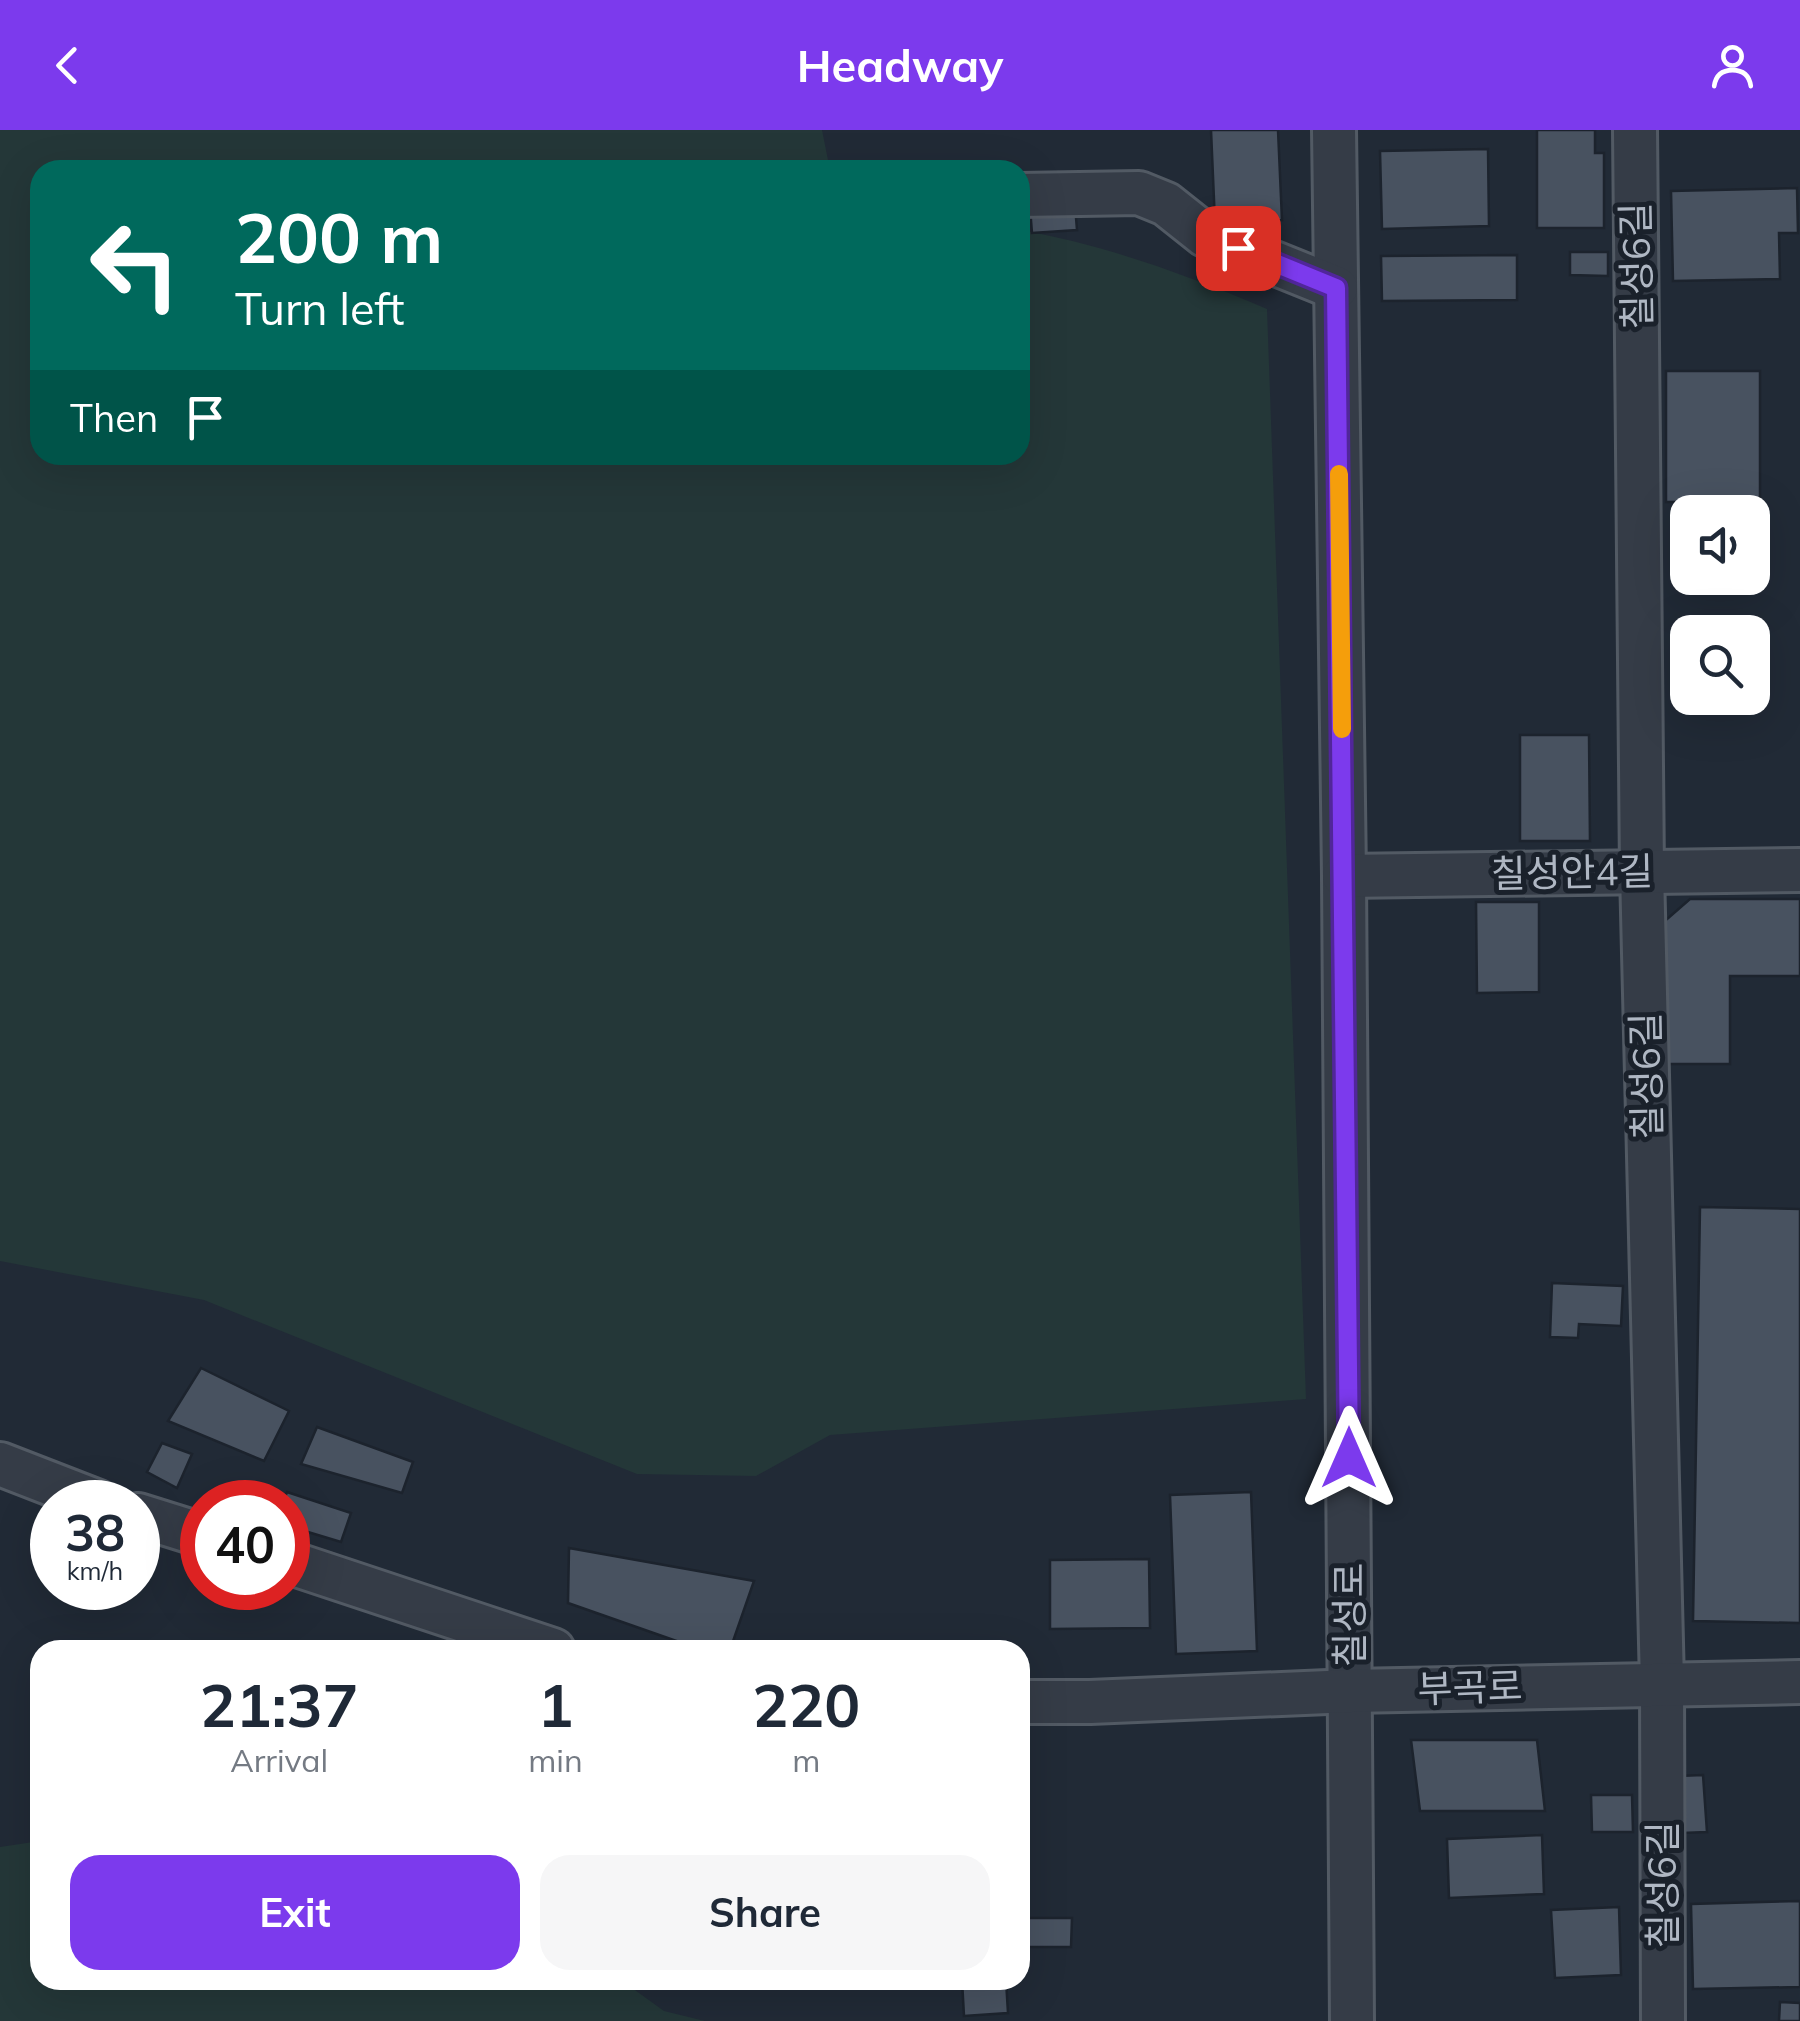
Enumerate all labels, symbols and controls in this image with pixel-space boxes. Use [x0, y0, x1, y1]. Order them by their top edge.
text: Headway [797, 37, 1003, 93]
icon: back [40, 38, 95, 93]
icon: person [1705, 38, 1760, 93]
text: 200 m [235, 193, 443, 281]
icon: left [70, 200, 200, 330]
street label: 칠성6길 [1611, 202, 1661, 330]
pin [1196, 206, 1281, 291]
icon: arrive [1211, 221, 1266, 276]
text: Turn left [235, 280, 404, 336]
icon: arrive [178, 390, 233, 445]
text: Then [70, 394, 158, 442]
map controls [1670, 495, 1770, 715]
button: sound [1670, 495, 1770, 595]
button: search [1670, 615, 1770, 715]
street label: 칠성안4길 [1490, 847, 1654, 897]
street label: 칠성6길 [1621, 1012, 1671, 1140]
position arrow [1297, 1406, 1401, 1510]
speed limit sign: 40 [180, 1480, 310, 1610]
text: 38 [65, 1501, 125, 1564]
text: km/h [67, 1555, 123, 1586]
street label: 칠성로 [1325, 1563, 1373, 1667]
street label: 부곡로 [1417, 1661, 1523, 1713]
text: 21:37 [200, 1667, 359, 1742]
text: 1 [537, 1667, 573, 1742]
text: 220 [752, 1667, 860, 1742]
text: Arrival [230, 1740, 328, 1780]
text: min [528, 1740, 583, 1780]
text: m [792, 1740, 820, 1780]
street label: 칠성6길 [1638, 1821, 1686, 1949]
button: Exit [70, 1855, 520, 1970]
button: Share [540, 1855, 990, 1970]

